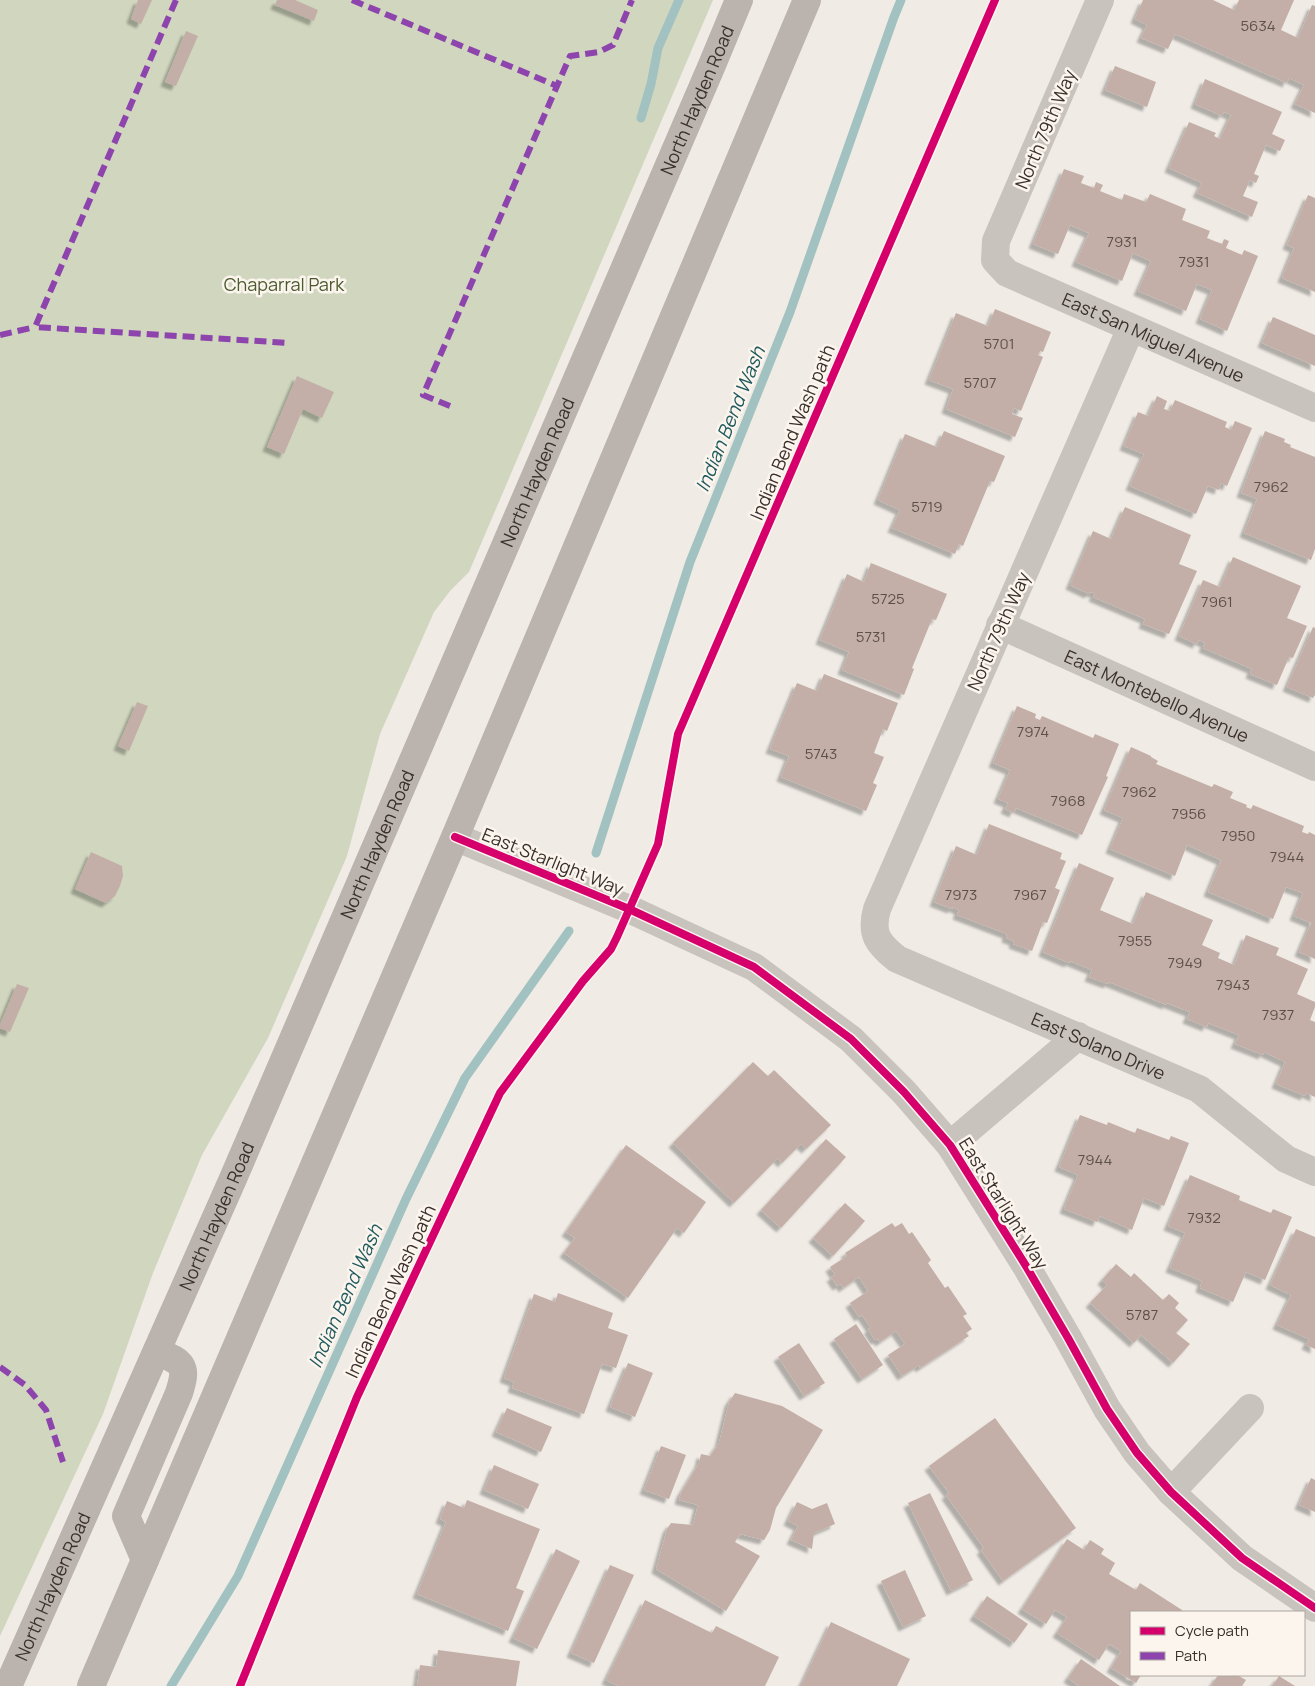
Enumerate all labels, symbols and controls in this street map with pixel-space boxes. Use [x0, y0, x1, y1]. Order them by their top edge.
house number: 5634 [1240, 15, 1276, 36]
street label: North Hayden Road [654, 22, 739, 178]
street label: North 79th Way [1009, 65, 1081, 192]
house number: 7931 [1107, 231, 1137, 252]
house number: 7931 [1179, 251, 1209, 272]
park label: Chaparral Park [224, 272, 345, 296]
street label: East San Miguel Avenue [1058, 287, 1248, 388]
house number: 5701 [983, 333, 1015, 354]
street label: Indian Bend Wash path [744, 341, 840, 523]
water label: Indian Bend Wash [689, 342, 771, 495]
house number: 5707 [964, 372, 996, 393]
street label: North Hayden Road [494, 394, 579, 550]
house number: 7962 [1254, 476, 1288, 497]
house number: 5719 [911, 496, 943, 517]
street label: North 79th Way [961, 567, 1035, 694]
house number: 5725 [871, 588, 905, 609]
house number: 7961 [1201, 591, 1233, 612]
house number: 5731 [856, 626, 886, 647]
street label: East Montebello Avenue [1061, 644, 1253, 748]
house number: 7974 [1017, 721, 1049, 742]
house number: 5743 [805, 743, 837, 764]
street label: North Hayden Road [334, 766, 419, 922]
house number: 7962 [1122, 781, 1156, 802]
house number: 7968 [1051, 790, 1085, 811]
house number: 7956 [1172, 803, 1206, 824]
street label: East Starlight Way [479, 822, 628, 901]
house number: 7950 [1221, 825, 1255, 846]
house number: 7944 [1270, 846, 1304, 867]
house number: 7973 [945, 884, 977, 905]
house number: 7967 [1013, 884, 1047, 905]
house number: 7955 [1118, 930, 1152, 951]
house number: 7949 [1168, 952, 1202, 973]
house number: 7943 [1216, 974, 1250, 995]
house number: 7937 [1262, 1004, 1294, 1025]
street label: East Solano Drive [1028, 1006, 1169, 1085]
street label: East Starlight Way [954, 1133, 1054, 1274]
street label: North Hayden Road [173, 1138, 259, 1294]
house number: 7944 [1078, 1149, 1112, 1170]
street label: Indian Bend Wash path [340, 1201, 440, 1381]
house number: 7932 [1187, 1207, 1221, 1228]
water label: Indian Bend Wash [303, 1221, 387, 1371]
house number: 5787 [1126, 1304, 1158, 1325]
street label: North Hayden Road [9, 1508, 96, 1664]
legend [1130, 1611, 1305, 1676]
text: Cycle path [1175, 1620, 1249, 1641]
text: Path [1175, 1645, 1207, 1666]

